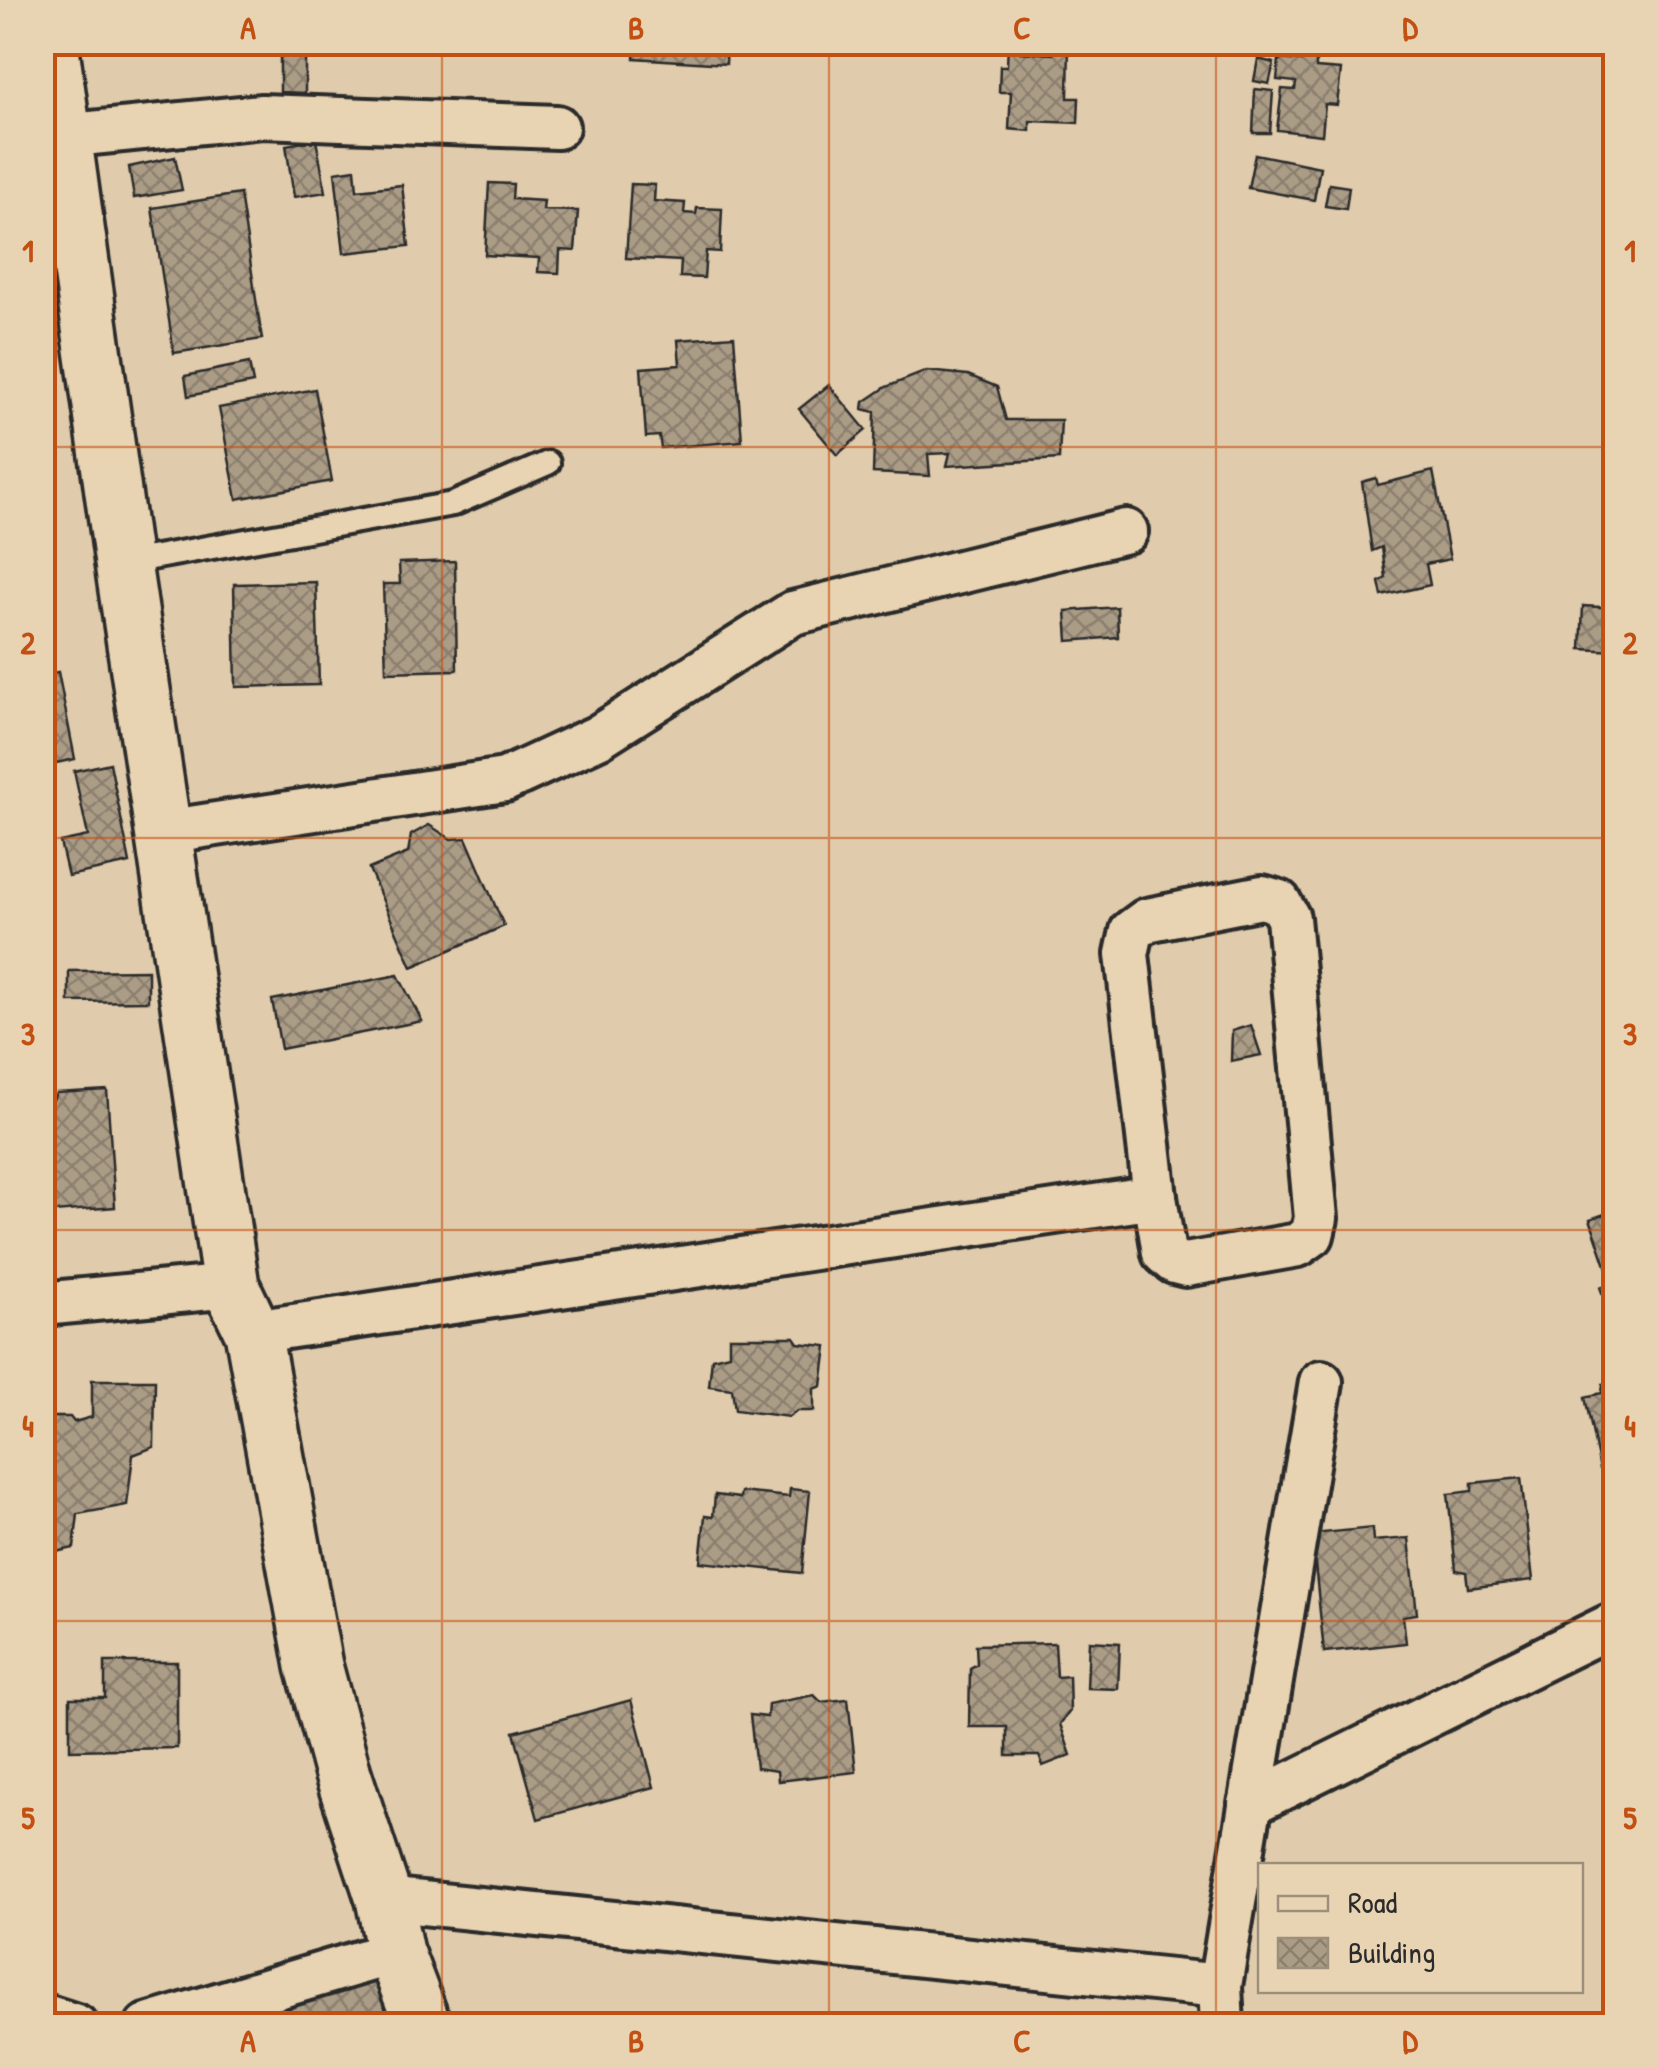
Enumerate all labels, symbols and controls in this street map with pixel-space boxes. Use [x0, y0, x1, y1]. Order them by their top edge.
text: A [240, 6, 256, 49]
text: B [628, 6, 644, 49]
text: C [1013, 6, 1031, 49]
text: D [1402, 6, 1418, 49]
text: 1 [22, 229, 34, 272]
text: 1 [1624, 229, 1636, 272]
text: 2 [21, 621, 37, 664]
text: 2 [1623, 621, 1639, 664]
text: 3 [21, 1012, 35, 1055]
text: 3 [1623, 1012, 1637, 1055]
text: 4 [22, 1404, 34, 1447]
text: 4 [1624, 1404, 1636, 1447]
text: 5 [21, 1796, 35, 1839]
text: 5 [1623, 1796, 1637, 1839]
legend [1258, 1863, 1583, 1993]
text: Road [1348, 1882, 1397, 1922]
text: Building [1348, 1932, 1435, 1972]
text: A [240, 2019, 256, 2062]
text: B [628, 2019, 644, 2062]
text: C [1013, 2019, 1031, 2062]
text: D [1402, 2019, 1418, 2062]

